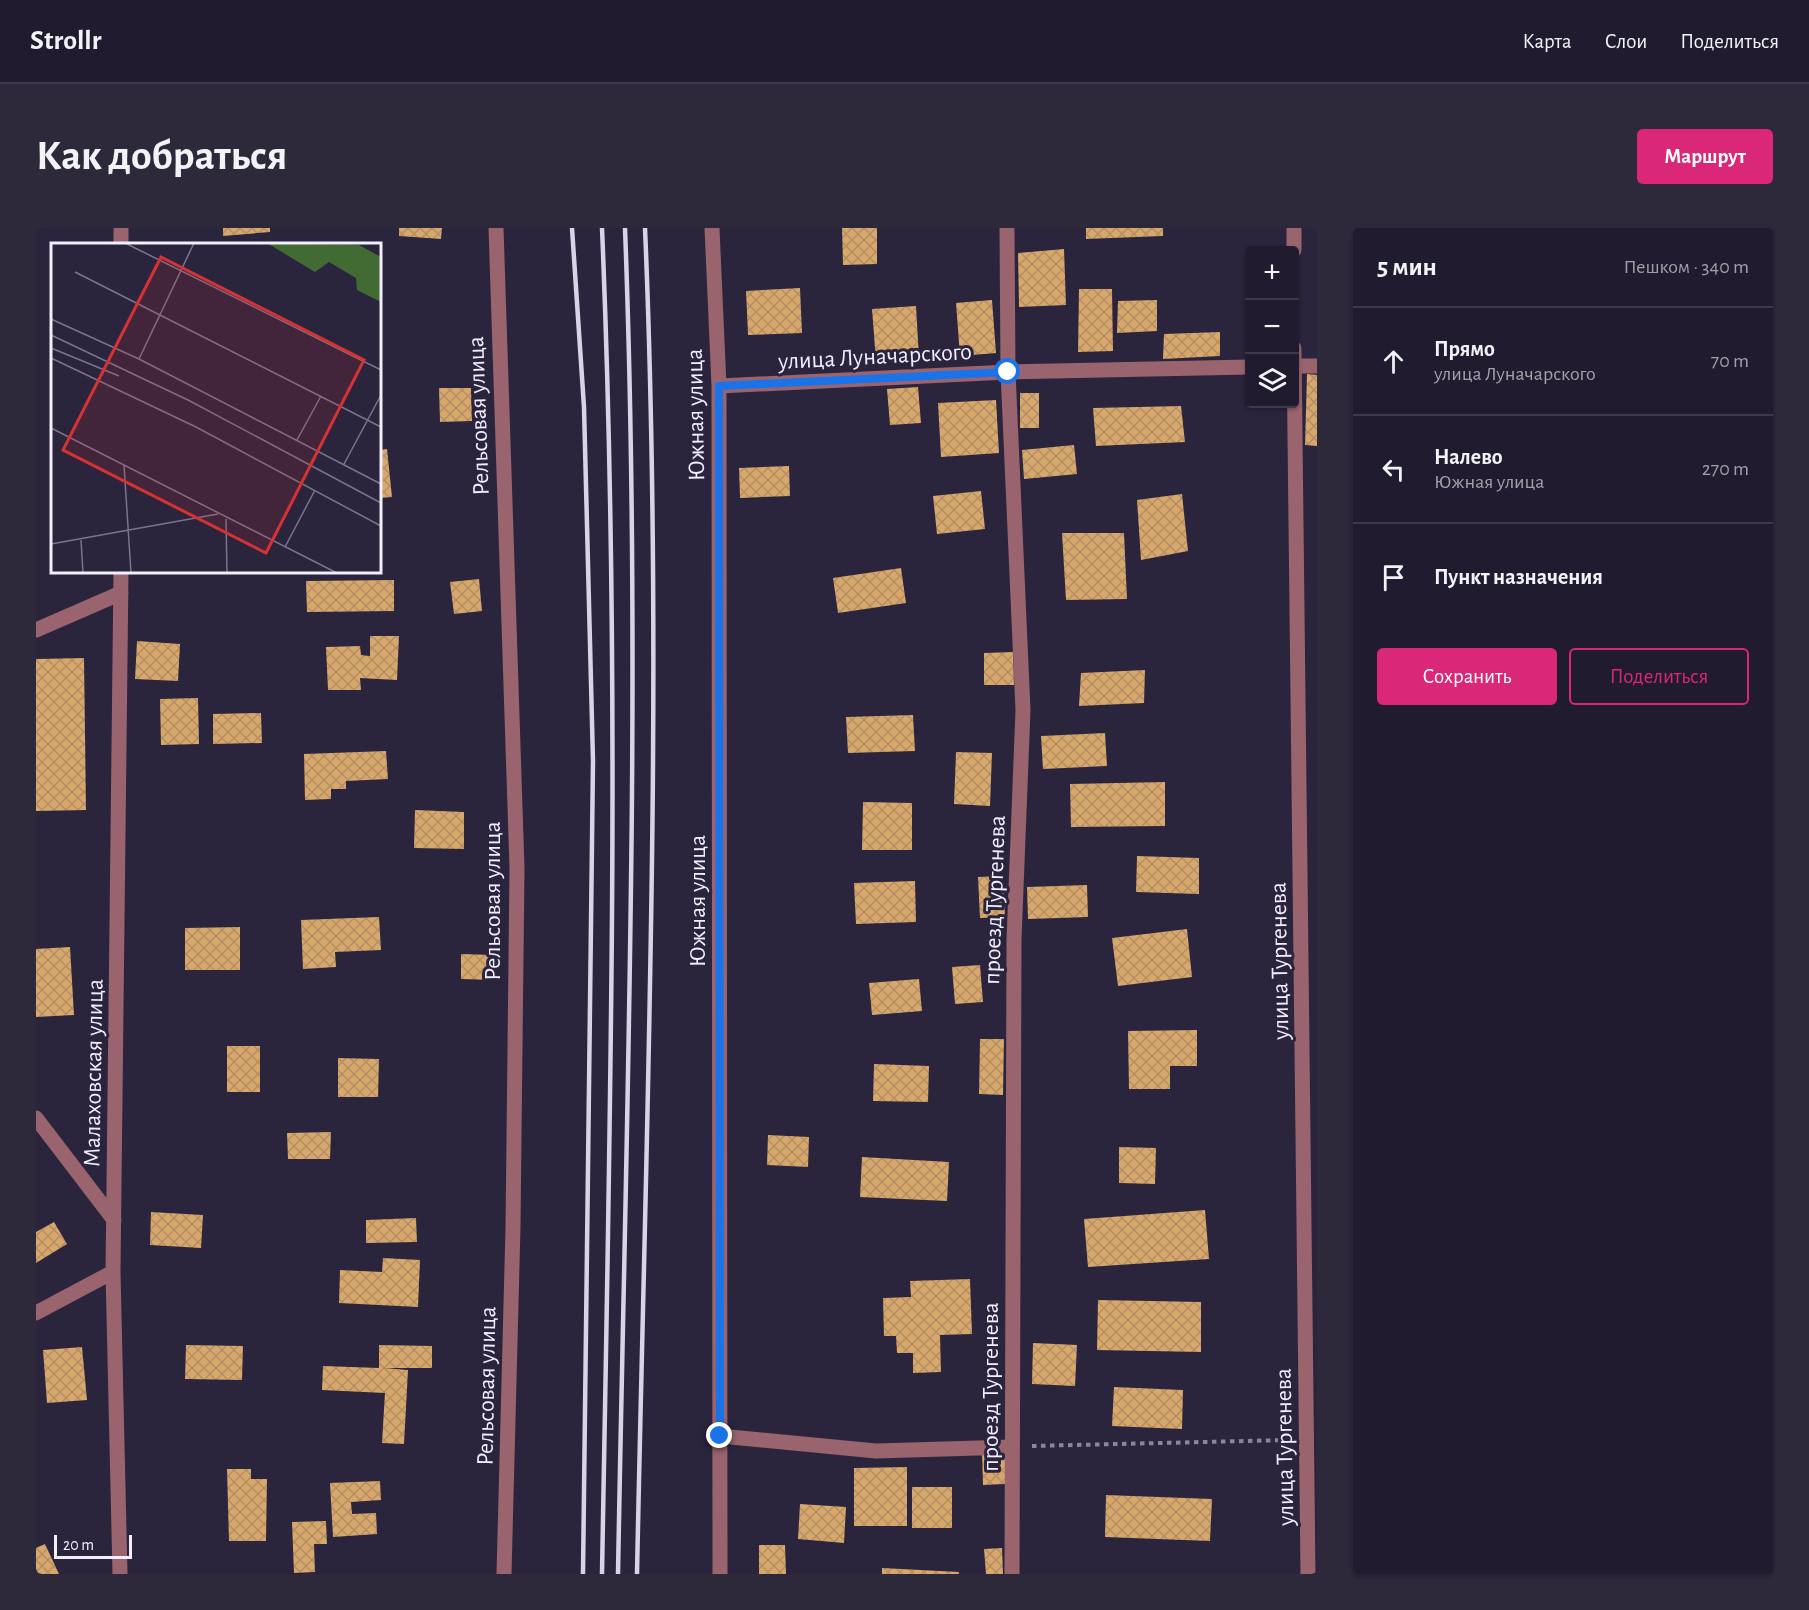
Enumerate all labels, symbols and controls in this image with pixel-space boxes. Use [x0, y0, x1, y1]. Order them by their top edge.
text: Strollr [30, 27, 101, 55]
text: Карта [1522, 31, 1572, 52]
text: Слои [1605, 31, 1647, 52]
text: Поделиться [1680, 31, 1779, 52]
button: Маршрут [1637, 129, 1773, 184]
text: Как добраться [36, 135, 287, 177]
inset map [51, 243, 381, 573]
map controls [1245, 246, 1299, 408]
button: + [1245, 246, 1299, 300]
text: 5 мин [1377, 254, 1437, 280]
text: Пешком · 340 m [1623, 257, 1749, 277]
button: − [1245, 300, 1299, 354]
street label: Рельсовая улица [464, 336, 494, 496]
text: Прямо [1434, 338, 1495, 360]
street label: улица Луначарского [777, 340, 972, 374]
icon: ahead [1377, 345, 1410, 378]
street label: Южная улица [683, 349, 709, 481]
text: 70 m [1711, 351, 1749, 371]
button: layers [1245, 354, 1299, 408]
route start [994, 358, 1020, 384]
text: улица Луначарского [1434, 364, 1596, 384]
text: Налево [1434, 446, 1503, 468]
icon: left [1377, 453, 1410, 486]
text: 270 m [1702, 459, 1749, 479]
text: Южная улица [1434, 472, 1544, 492]
icon: arrive [1377, 561, 1410, 594]
text: Пункт назначения [1434, 566, 1603, 588]
button: Сохранить [1377, 648, 1557, 705]
button: Поделиться [1569, 648, 1749, 705]
street label: проезд Тургенева [980, 815, 1010, 985]
street label: Рельсовая улица [481, 821, 505, 981]
street label: Южная улица [686, 835, 710, 967]
street label: улица Тургенева [1267, 882, 1293, 1041]
street label: Малаховская улица [80, 979, 108, 1167]
street label: проезд Тургенева [979, 1302, 1003, 1472]
street label: Рельсовая улица [474, 1306, 500, 1466]
street label: улица Тургенева [1272, 1368, 1298, 1527]
route end [706, 1422, 732, 1448]
scale bar [54, 1532, 132, 1560]
text: 20 m [63, 1537, 94, 1553]

